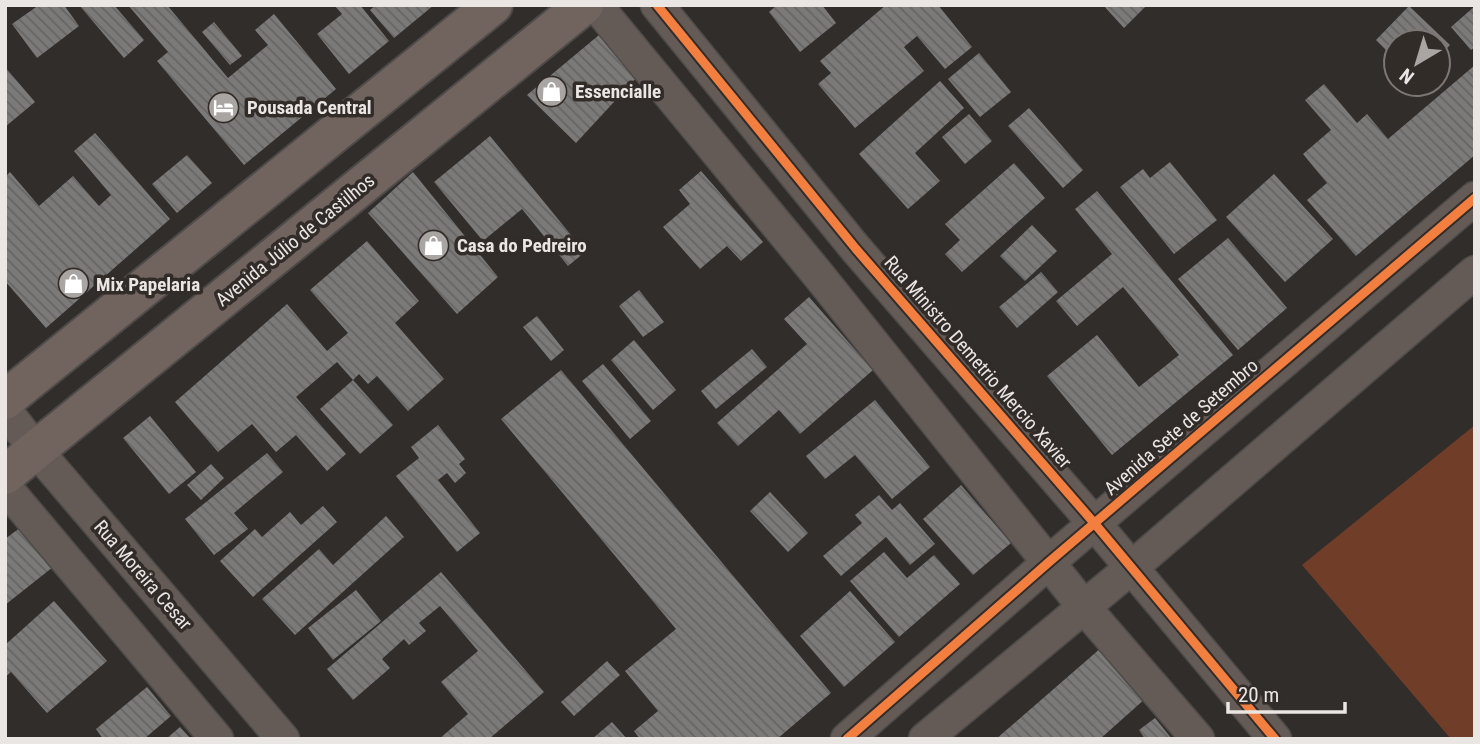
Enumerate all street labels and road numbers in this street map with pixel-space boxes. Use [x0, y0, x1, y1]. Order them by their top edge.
street label: Avenida Júlio de Castilhos [211, 169, 379, 311]
street label: Rua Ministro Demetrio Mercio Xavier [879, 251, 1077, 473]
street label: Avenida Sete de Setembro [1099, 354, 1263, 500]
street label: Rua Moreira Cesar [89, 516, 197, 635]

